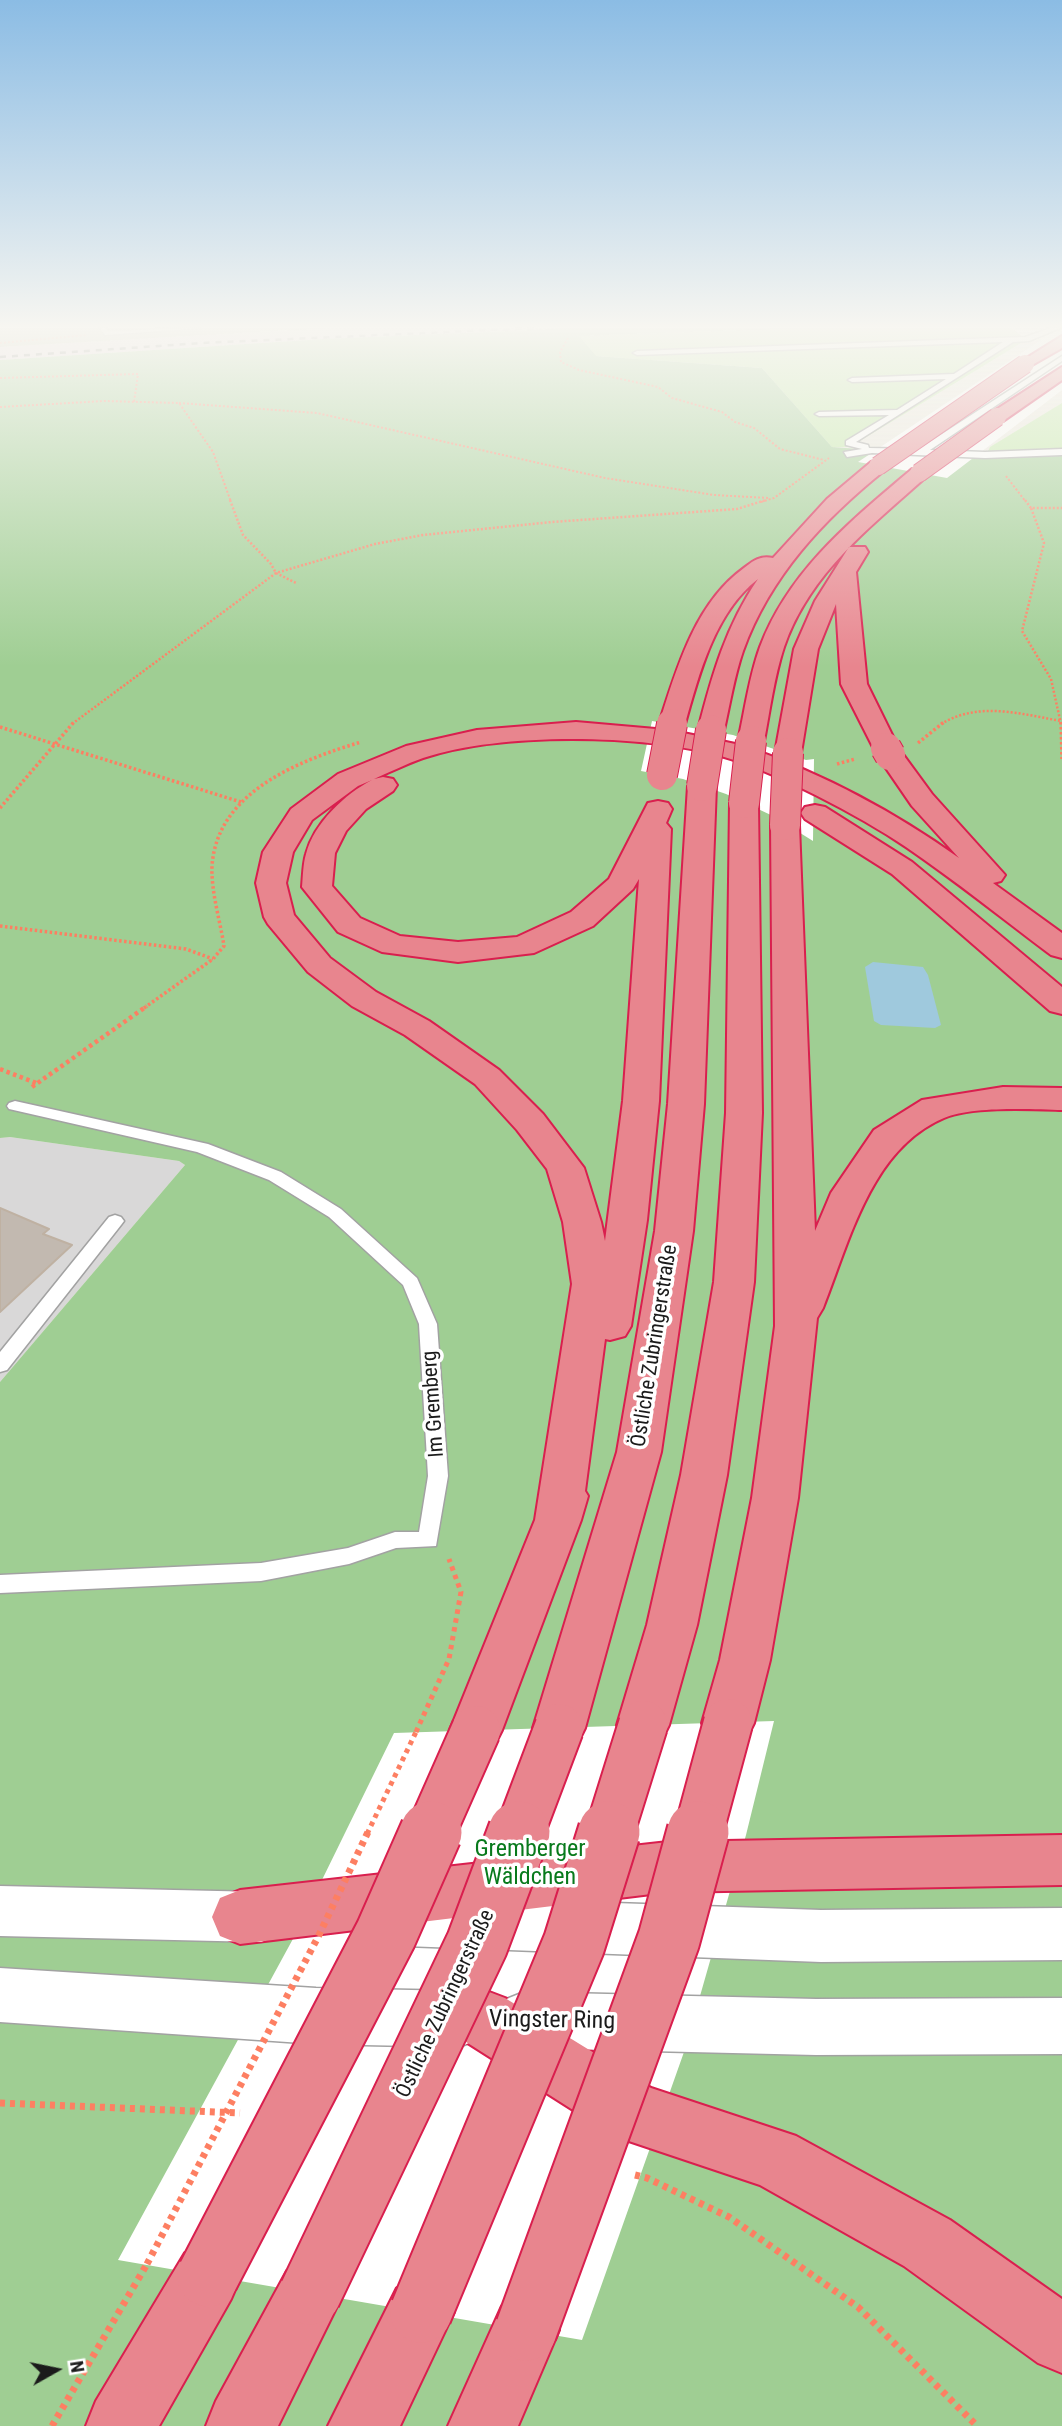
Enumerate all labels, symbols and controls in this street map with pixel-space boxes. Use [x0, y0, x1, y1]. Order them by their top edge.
street label: Östliche Zubringerstraße [627, 1243, 683, 1449]
street label: Im Gremberg [418, 1350, 450, 1458]
park label: Gremberger Wäldchen [474, 1836, 586, 1892]
street label: Östliche Zubringerstraße [391, 1906, 501, 2102]
street label: Vingster Ring [489, 2006, 615, 2036]
north arrow [21, 2335, 91, 2405]
text: N [65, 2359, 90, 2374]

